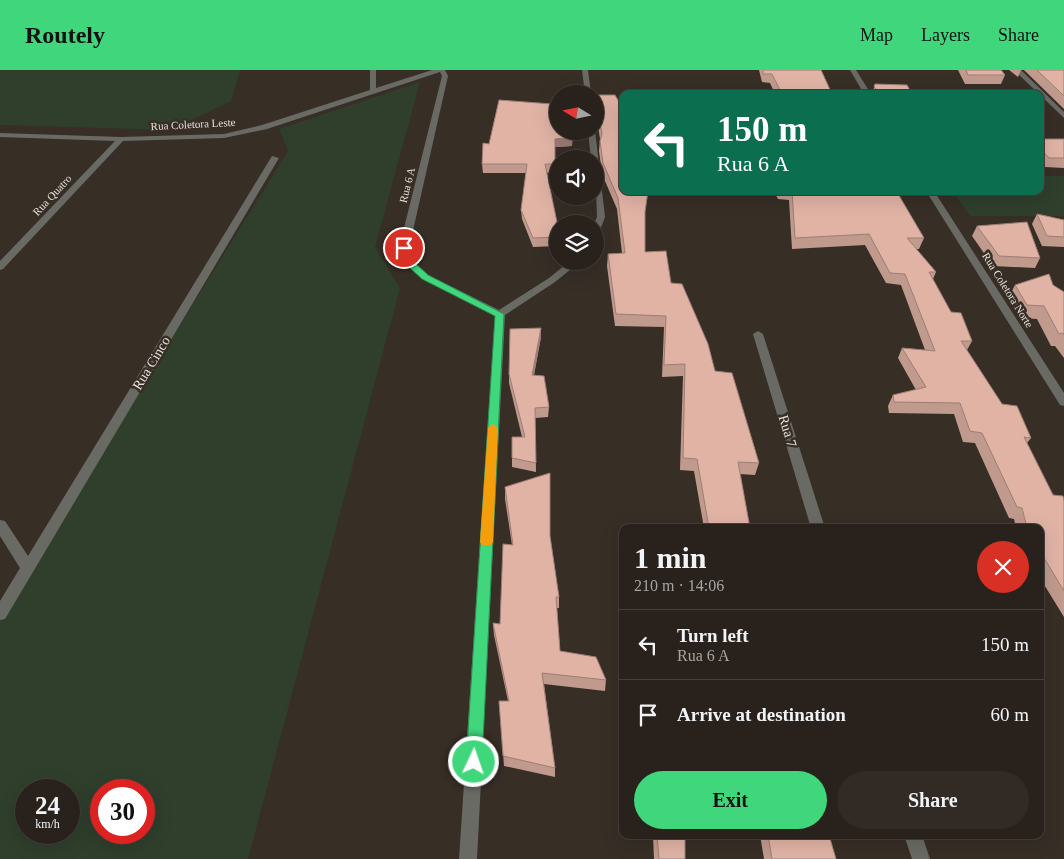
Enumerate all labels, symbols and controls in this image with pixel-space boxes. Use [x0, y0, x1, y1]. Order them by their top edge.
text: Routely [25, 22, 105, 48]
text: Map [860, 25, 893, 45]
text: Layers [921, 25, 970, 45]
text: Share [998, 25, 1039, 45]
north arrow [549, 85, 604, 140]
map controls [549, 85, 604, 270]
icon: left [634, 110, 699, 175]
text: 150 m [717, 110, 807, 149]
street label: Rua Coletora Leste [150, 116, 236, 132]
button: sound [549, 150, 604, 205]
text: Rua 6 A [717, 151, 789, 176]
street label: Rua 6 A [397, 166, 417, 204]
street label: Rua Quatro [30, 172, 74, 218]
button: layers [549, 215, 604, 270]
pin [383, 227, 425, 269]
icon: arrive [390, 234, 418, 262]
street label: Rua Coletora Norte [980, 250, 1036, 330]
street label: Rua Cinco [130, 334, 173, 393]
street label: Rua 7 [776, 413, 800, 449]
text: 1 min [634, 541, 707, 574]
button: close [977, 541, 1029, 593]
text: 210 m · 14:06 [634, 577, 724, 594]
text: Turn left [677, 625, 749, 646]
icon: left [634, 631, 662, 659]
text: 150 m [981, 634, 1029, 655]
text: Rua 6 A [677, 647, 729, 664]
icon: arrive [634, 701, 662, 729]
text: Arrive at destination [677, 704, 846, 725]
text: 60 m [990, 704, 1029, 725]
position arrow [447, 735, 499, 787]
button: Exit [634, 771, 827, 829]
button: Share [837, 771, 1029, 829]
speed limit sign: 30 [90, 779, 155, 844]
text: 24 [35, 792, 60, 819]
text: km/h [35, 817, 60, 831]

